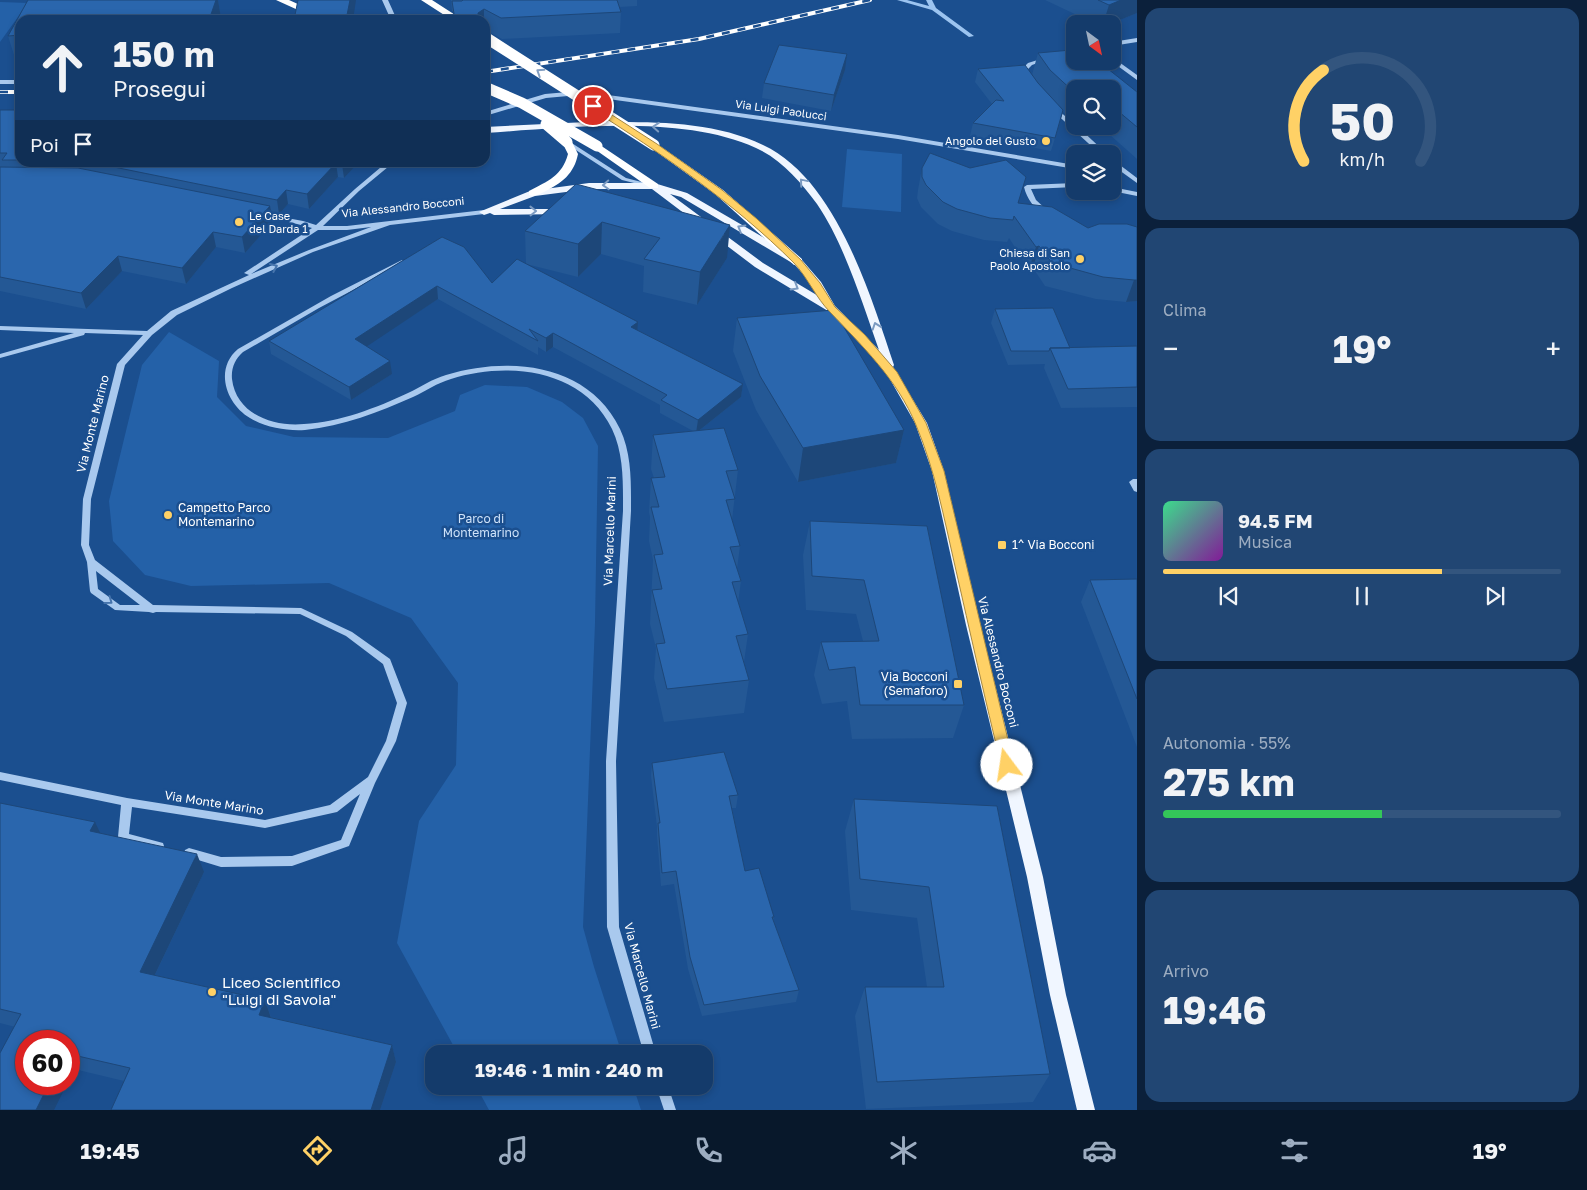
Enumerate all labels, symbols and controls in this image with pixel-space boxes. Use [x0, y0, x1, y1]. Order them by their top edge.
north arrow [1066, 15, 1121, 70]
map controls [1066, 15, 1121, 200]
text: 150 m [113, 33, 215, 75]
icon: ahead [30, 35, 95, 100]
one-way arrow [536, 69, 545, 78]
text: Prosegui [113, 75, 206, 102]
button: search [1066, 80, 1121, 135]
pin [572, 85, 614, 127]
text: 50 [1329, 89, 1395, 151]
icon: arrive [579, 92, 607, 120]
street label: Via Luigi Paolucci [734, 97, 828, 122]
one-way arrow [652, 122, 660, 133]
icon: arrive [69, 130, 97, 158]
text: Poi [30, 133, 59, 156]
place label: Angolo del Gusto [945, 134, 1036, 147]
marker: Angolo del Gusto [1040, 135, 1052, 147]
button: layers [1066, 145, 1121, 200]
text: km/h [1339, 148, 1385, 170]
one-way arrow [801, 179, 809, 188]
one-way arrow [601, 180, 609, 190]
street label: Via Alessandro Bocconi [341, 194, 465, 219]
one-way arrow [529, 206, 537, 216]
place label: Le Case del Darda 1 [249, 209, 308, 235]
marker: Le Case del Darda 1 [233, 216, 245, 228]
one-way arrow [737, 225, 746, 235]
place label: Chiesa di San Paolo Apostolo [990, 246, 1070, 272]
marker: Chiesa di San Paolo Apostolo [1074, 253, 1086, 265]
one-way arrow [269, 262, 278, 273]
one-way arrow [790, 281, 799, 291]
text: Clima [1163, 300, 1207, 320]
one-way arrow [872, 322, 882, 331]
text: 19° [1333, 326, 1391, 371]
text: − [1163, 332, 1178, 365]
text: + [1546, 332, 1561, 365]
street label: Via Monte Marino [73, 373, 112, 474]
street label: Via Marcello Marini [600, 476, 619, 586]
place label: Campetto Parco Montemarino [178, 500, 270, 529]
marker: Campetto Parco Montemarino [162, 509, 174, 521]
text: 94.5 FM [1238, 509, 1313, 532]
park label: Parco di Montemarino [443, 511, 519, 540]
text: Musica [1238, 532, 1292, 552]
place label: 1^ Via Bocconi [1012, 537, 1095, 552]
marker: 1^ Via Bocconi [996, 539, 1008, 551]
icon: previous [1215, 582, 1243, 610]
icon: pause [1348, 582, 1376, 610]
icon: next [1481, 582, 1509, 610]
one-way arrow [103, 595, 112, 604]
street label: Via Alessandro Bocconi [975, 595, 1022, 729]
place label: Via Bocconi (Semaforo) [881, 669, 948, 698]
marker: Via Bocconi (Semaforo) [952, 678, 964, 690]
text: Autonomia · 55% [1163, 733, 1291, 753]
position arrow [980, 738, 1032, 790]
text: 275 km [1163, 759, 1295, 804]
street label: Via Monte Marino [163, 787, 265, 818]
street label: Via Marcello Marini [621, 921, 664, 1031]
text: Arrivo [1163, 961, 1209, 981]
place label: Liceo Scientifico "Luigi di Savoia" [222, 973, 340, 1008]
marker: Liceo Scientifico "Luigi di Savoia" [206, 986, 218, 998]
text: 19:46 [1163, 987, 1267, 1032]
speed limit sign: 60 [15, 1030, 80, 1095]
text: 19:46 · 1 min · 240 m [475, 1058, 663, 1081]
icon: directions [300, 1133, 335, 1168]
icon: music [496, 1133, 531, 1168]
icon: phone [691, 1133, 726, 1168]
icon: climate [886, 1133, 921, 1168]
icon: car [1082, 1133, 1117, 1168]
icon: filters [1277, 1133, 1312, 1168]
text: 19:45 [80, 1137, 140, 1164]
text: 19° [1473, 1137, 1507, 1164]

